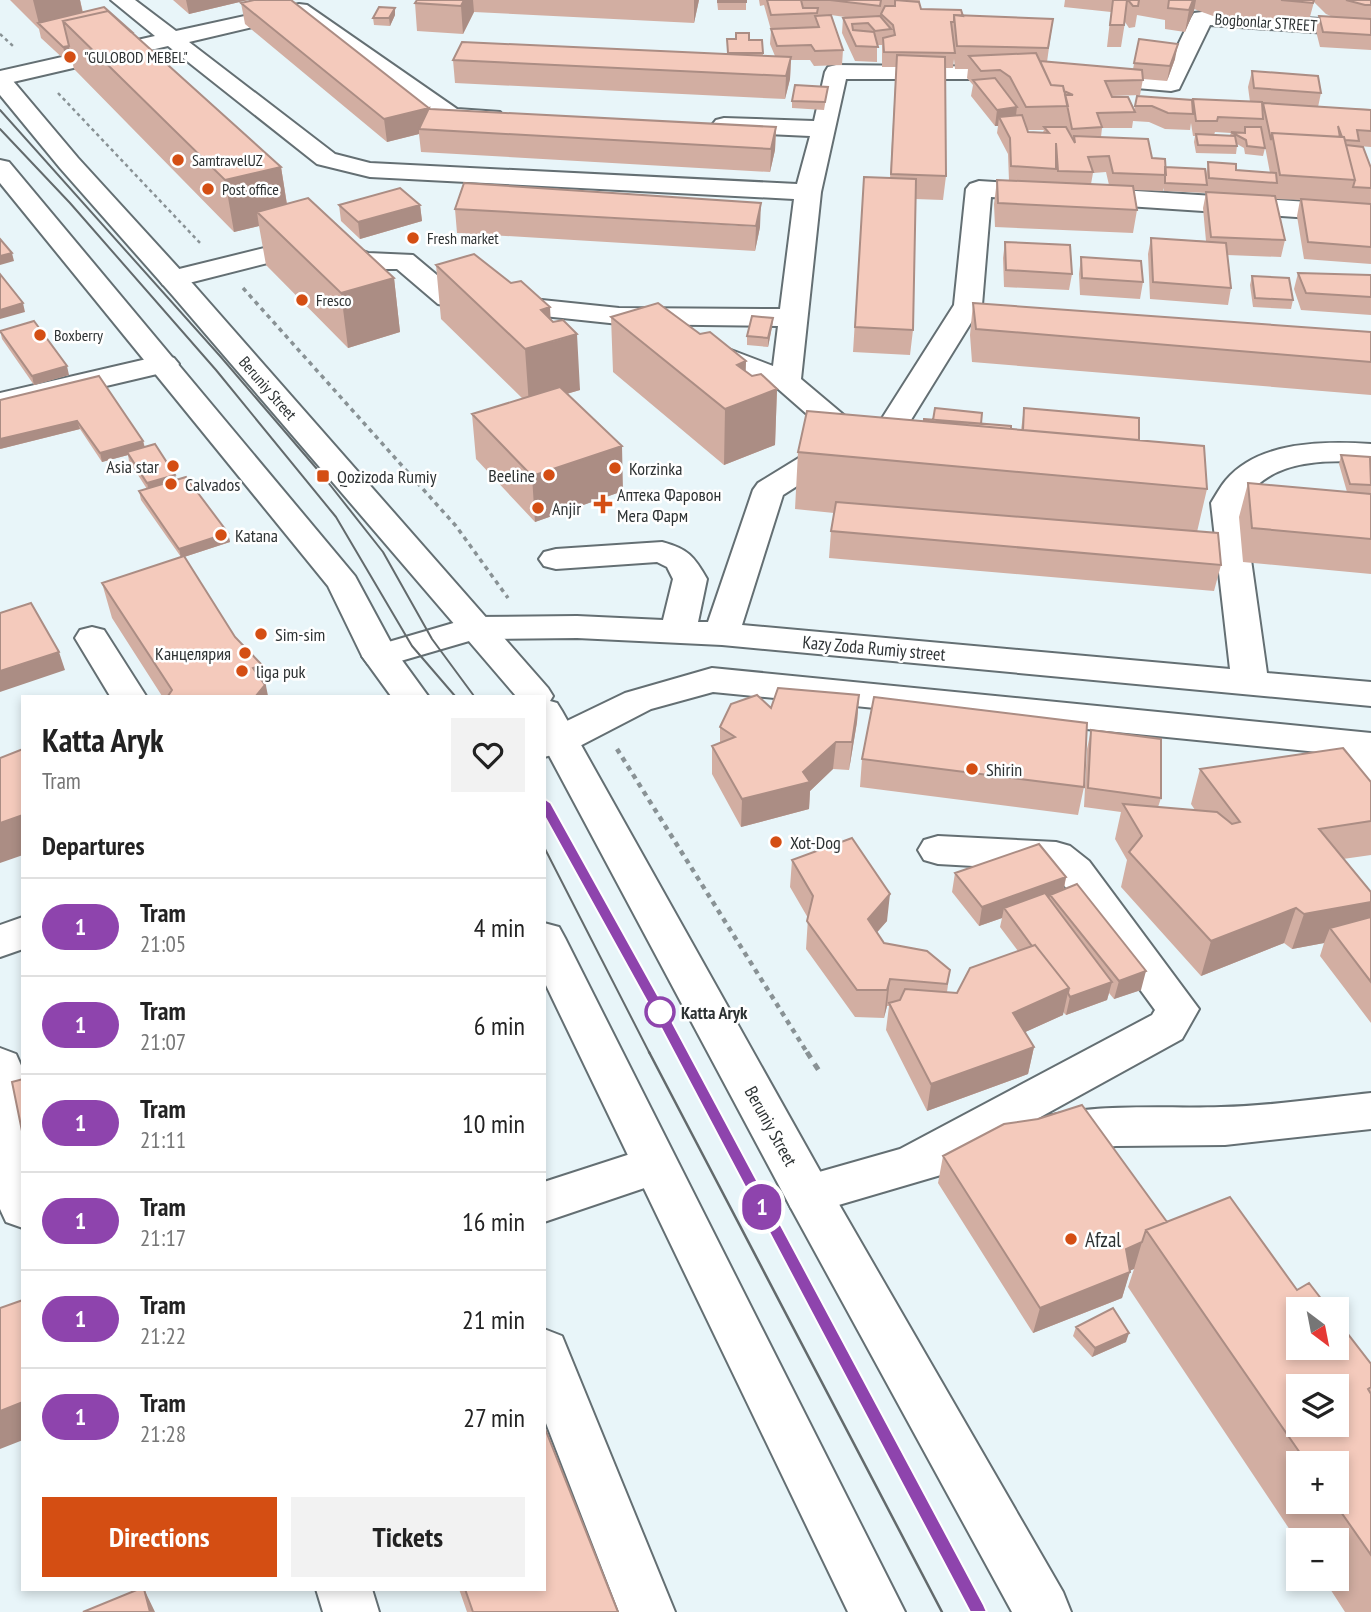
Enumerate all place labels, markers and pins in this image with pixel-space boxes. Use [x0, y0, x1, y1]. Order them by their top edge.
place label: "GULOBOD MEBEL" [84, 47, 188, 67]
marker: "GULOBOD MEBEL" [62, 49, 78, 65]
place label: SamtravelUZ [192, 150, 263, 170]
marker: SamtravelUZ [170, 152, 186, 168]
place label: Post office [222, 179, 279, 199]
marker: Post office [200, 181, 216, 197]
place label: Fresh market [427, 228, 499, 248]
marker: Fresh market [405, 230, 421, 246]
place label: Fresco [316, 290, 351, 310]
marker: Fresco [294, 292, 310, 308]
place label: Boxberry [54, 325, 103, 345]
marker: Boxberry [32, 327, 48, 343]
place label: Asia star [106, 455, 159, 478]
place label: Korzinka [629, 457, 682, 480]
marker: Asia star [165, 458, 181, 474]
marker: Korzinka [607, 460, 623, 476]
place label: Beeline [488, 464, 535, 487]
place label: Qozizoda Rumiy [337, 465, 437, 488]
marker: Beeline [541, 467, 557, 483]
marker: Qozizoda Rumiy [315, 468, 331, 484]
place label: Calvados [185, 473, 240, 496]
marker: Calvados [163, 476, 179, 492]
place label: Аптека Фаровон Мега Фарм [617, 483, 721, 527]
marker: Аптека Фаровон Мега Фарм [595, 496, 611, 512]
place label: Anjir [552, 497, 581, 520]
marker: Anjir [530, 500, 546, 516]
place label: Katana [235, 524, 278, 547]
marker: Katana [213, 527, 229, 543]
place label: Sim-sim [275, 623, 325, 646]
marker: Sim-sim [253, 626, 269, 642]
place label: Канцелярия [155, 642, 231, 665]
marker: Канцелярия [237, 645, 253, 661]
place label: liga puk [256, 660, 306, 683]
marker: liga puk [234, 663, 250, 679]
place label: Shirin [986, 758, 1022, 781]
marker: Shirin [964, 761, 980, 777]
place label: Xot-Dog [790, 831, 841, 854]
marker: Xot-Dog [768, 834, 784, 850]
marker: Katta Aryk [645, 997, 675, 1027]
place label: Katta Aryk [681, 1001, 748, 1024]
place label: Afzal [1085, 1226, 1121, 1253]
marker: Afzal [1063, 1231, 1079, 1247]

